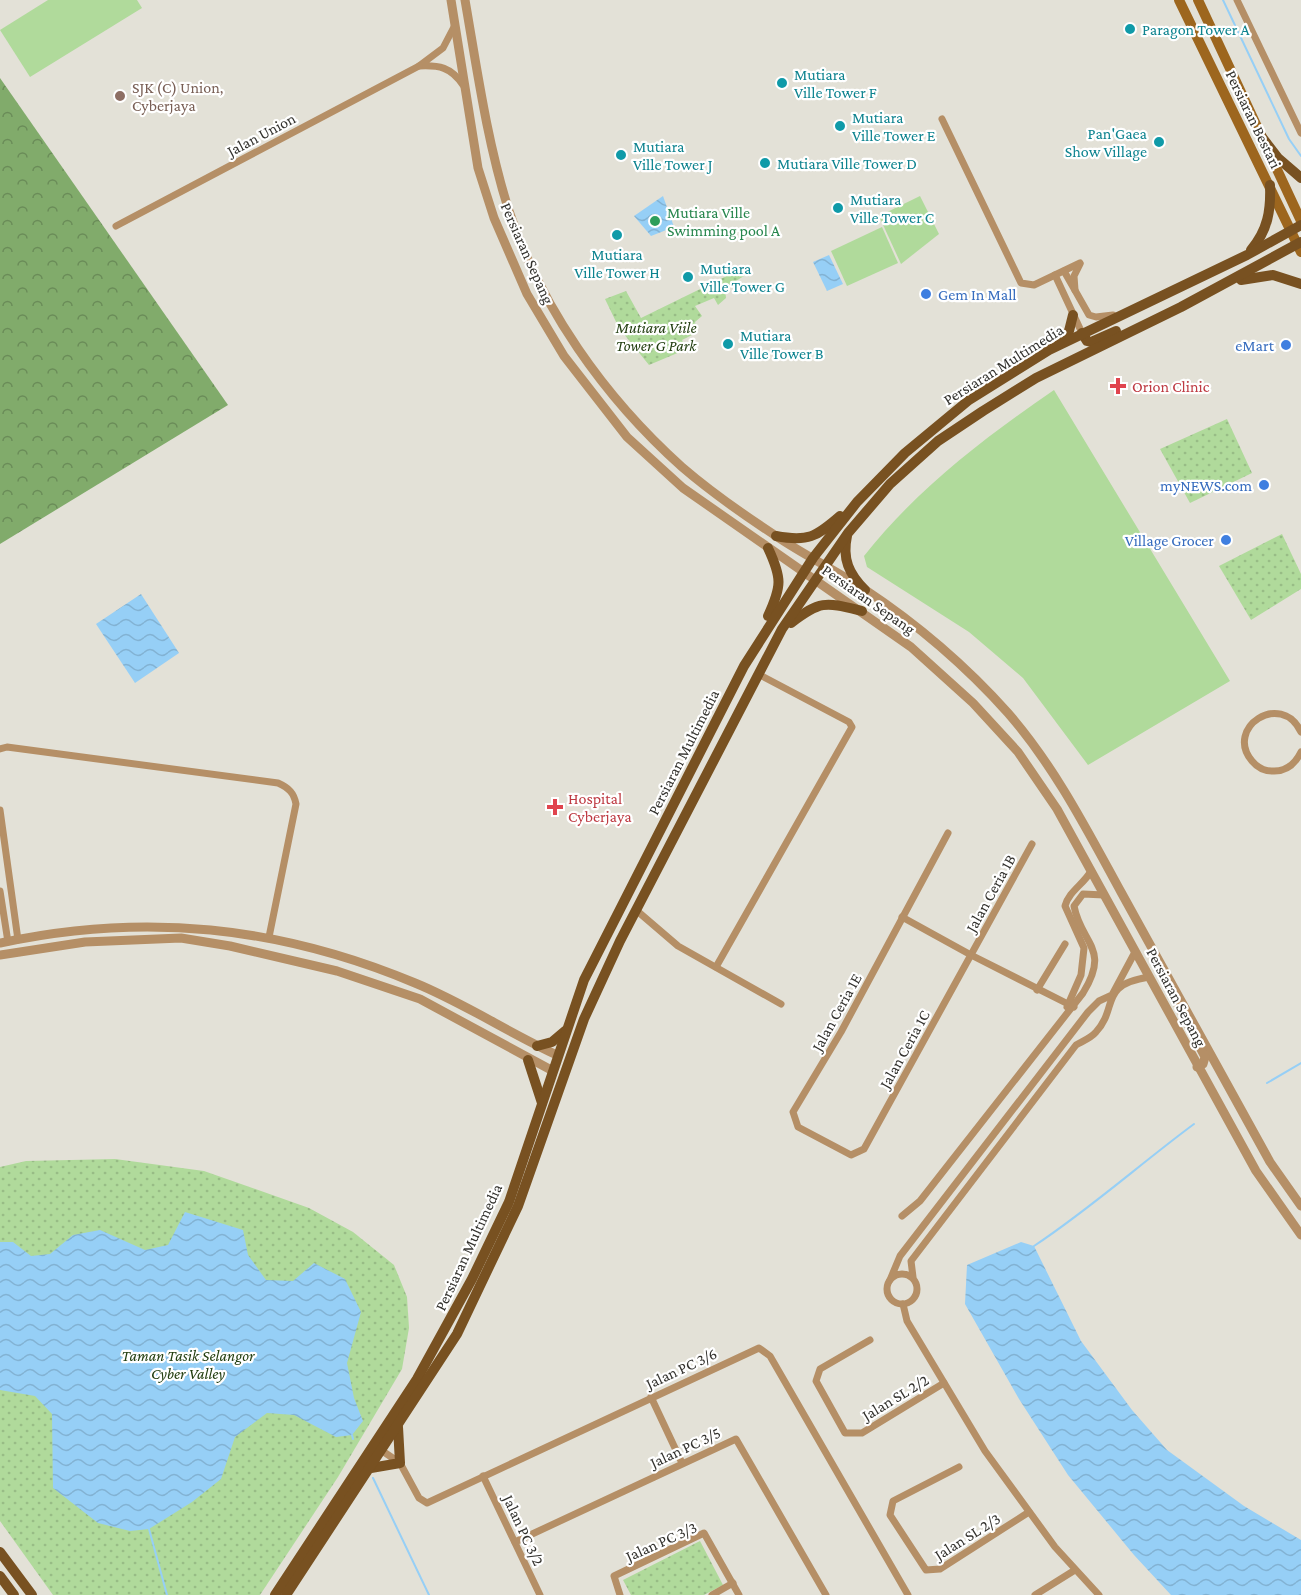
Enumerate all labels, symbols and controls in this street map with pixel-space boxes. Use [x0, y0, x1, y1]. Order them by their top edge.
place label: Paragon Tower A [1142, 21, 1251, 39]
marker: Paragon Tower A [1123, 22, 1137, 36]
place label: Mutiara Ville Tower F [794, 66, 877, 101]
street label: Persiaran Bestari [1222, 67, 1285, 171]
marker: Mutiara Ville Tower F [775, 76, 789, 90]
place label: SJK (C) Union, Cyberjaya [132, 79, 223, 115]
marker: SJK (C) Union, Cyberjaya [113, 89, 127, 103]
street label: Jalan Union [222, 109, 299, 161]
place label: Mutiara Ville Tower E [852, 109, 936, 144]
marker: Mutiara Ville Tower E [833, 119, 847, 133]
place label: Pan'Gaea Show Village [1065, 125, 1148, 161]
marker: Pan'Gaea Show Village [1152, 135, 1166, 149]
place label: Mutiara Ville Tower J [633, 138, 713, 174]
marker: Mutiara Ville Tower J [614, 148, 628, 162]
place label: Mutiara Ville Tower D [777, 155, 917, 172]
marker: Mutiara Ville Tower D [758, 156, 772, 170]
place label: Mutiara Ville Tower C [850, 191, 934, 226]
street label: Persiaran Sepang [497, 200, 558, 307]
marker: Mutiara Ville Tower C [831, 201, 845, 215]
place label: Mutiara Ville Swimming pool A [667, 204, 781, 240]
marker: Mutiara Ville Swimming pool A [648, 214, 662, 228]
marker: Mutiara Ville Tower H [610, 228, 624, 242]
place label: Mutiara Ville Tower H [574, 246, 660, 281]
place label: Mutiara Ville Tower G [700, 260, 785, 295]
marker: Mutiara Ville Tower G [681, 270, 695, 284]
place label: Gem In Mall [938, 286, 1017, 303]
marker: Gem In Mall [919, 287, 933, 301]
park label: Mutiara Viile Tower G Park [614, 319, 697, 354]
street label: Persiaran Multimedia [940, 320, 1067, 408]
place label: Mutiara Ville Tower B [740, 327, 824, 362]
marker: Mutiara Ville Tower B [721, 337, 735, 351]
place label: eMart [1235, 337, 1275, 354]
marker: eMart [1279, 338, 1293, 352]
marker: Orion Clinic [1109, 377, 1127, 395]
place label: Orion Clinic [1132, 378, 1210, 395]
place label: myNEWS.com [1160, 477, 1252, 495]
marker: myNEWS.com [1257, 478, 1271, 492]
place label: Village Grocer [1125, 532, 1214, 550]
marker: Village Grocer [1219, 533, 1233, 547]
street label: Persiaran Sepang [819, 561, 919, 639]
street label: Persiaran Multimedia [645, 686, 723, 818]
place label: Hospital Cyberjaya [568, 790, 632, 826]
marker: Hospital Cyberjaya [546, 798, 564, 816]
street label: Jalan Ceria 1B [961, 851, 1020, 937]
street label: Persiaran Sepang [1143, 945, 1210, 1050]
street label: Jalan Ceria 1E [807, 970, 866, 1056]
street label: Jalan Ceria 1C [875, 1007, 934, 1094]
street label: Persiaran Multimedia [432, 1181, 506, 1313]
street label: Jalan PC 3/6 [641, 1345, 720, 1394]
park label: Taman Tasik Selangor Cyber Valley [121, 1347, 255, 1383]
street label: Jalan SL 2/2 [857, 1371, 932, 1426]
street label: Jalan PC 3/5 [645, 1424, 724, 1473]
street label: Jalan PC 3/2 [498, 1490, 547, 1569]
street label: Jalan SL 2/3 [930, 1510, 1004, 1565]
street label: Jalan PC 3/3 [621, 1518, 700, 1566]

